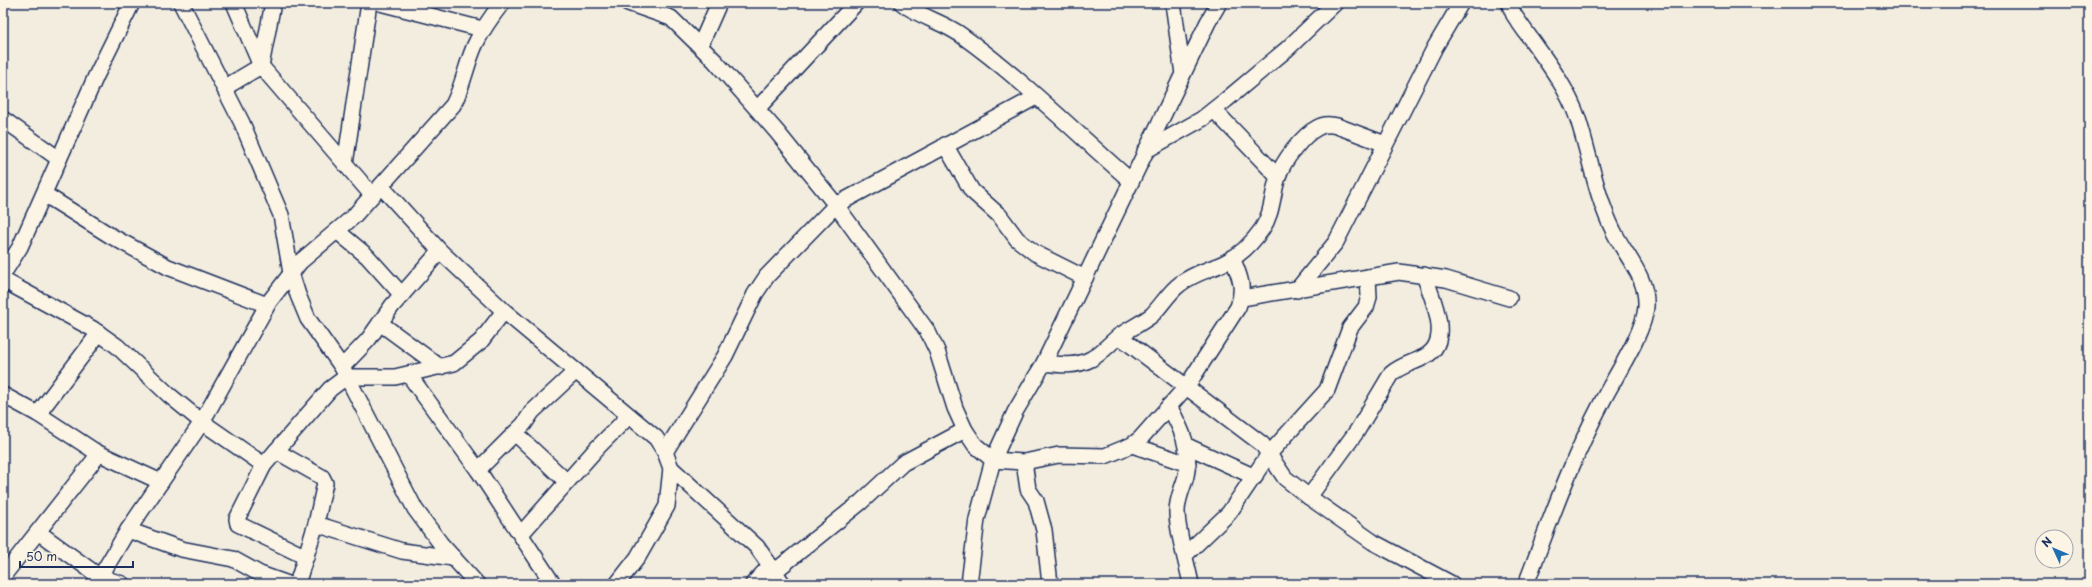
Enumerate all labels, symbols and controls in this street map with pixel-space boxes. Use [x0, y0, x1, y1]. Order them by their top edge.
north arrow [2034, 529, 2074, 569]
text: N [2037, 532, 2056, 551]
scale bar [20, 543, 133, 569]
text: 50 m [26, 547, 57, 565]

